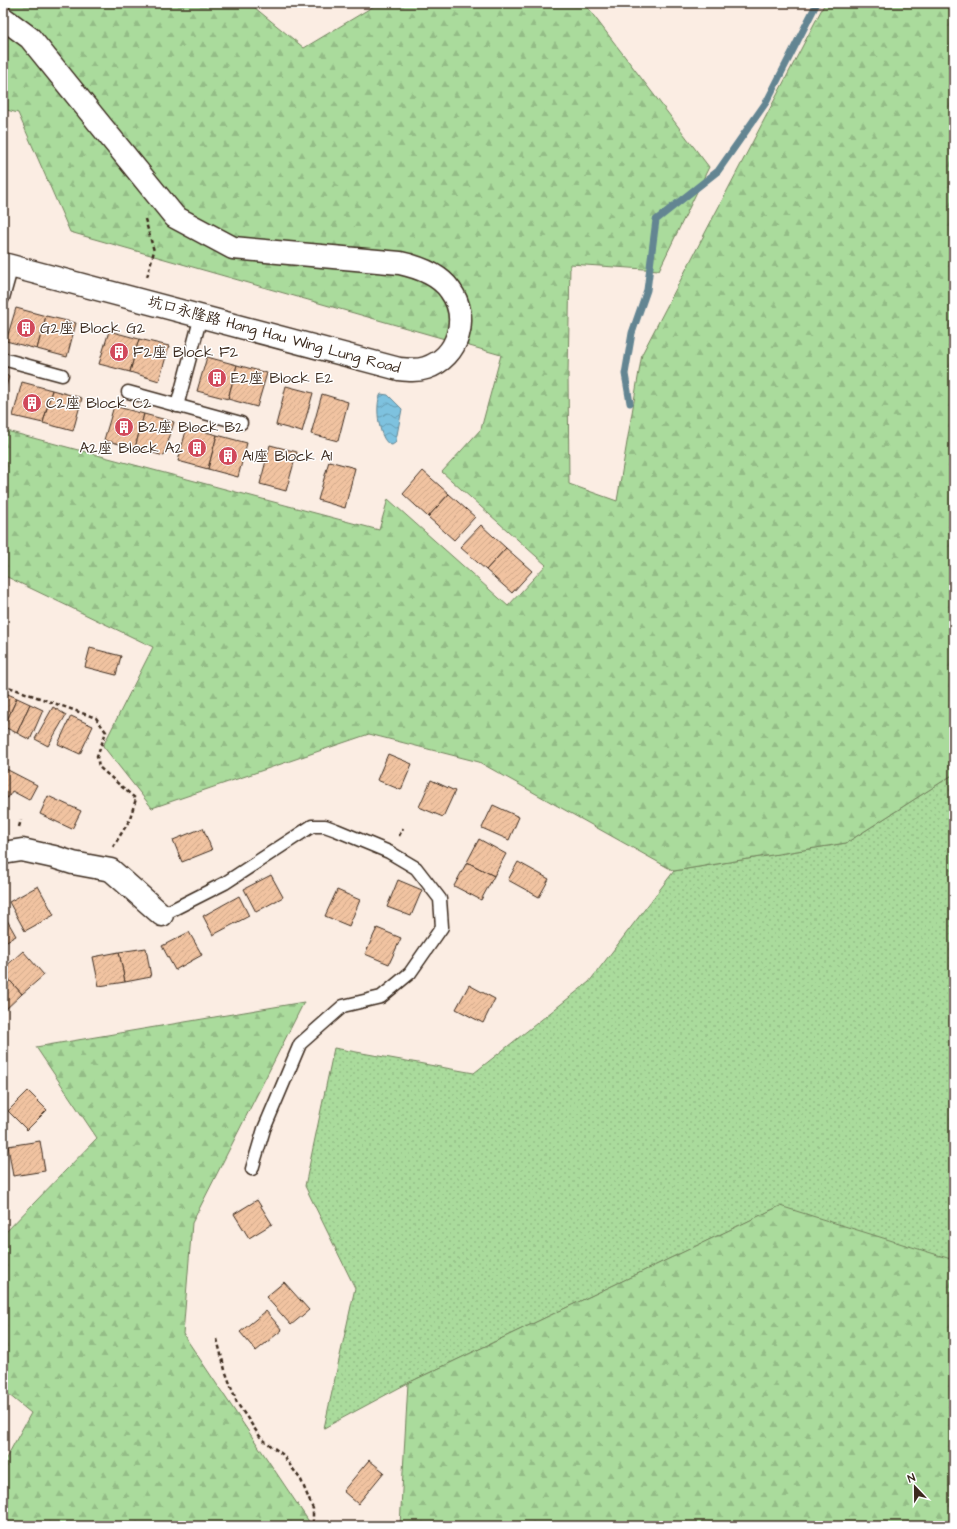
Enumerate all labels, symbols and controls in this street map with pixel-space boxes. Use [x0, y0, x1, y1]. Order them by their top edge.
street label: 坑口永隆路 Hang Hau Wing Lung Road [145, 291, 403, 380]
building icon: G2座 Block G2 [15, 317, 37, 339]
place label: G2座 Block G2 [40, 318, 146, 339]
building icon: F2座 Block F2 [108, 341, 130, 363]
place label: F2座 Block F2 [133, 342, 239, 363]
building icon: E2座 Block E2 [206, 367, 228, 389]
place label: E2座 Block E2 [231, 368, 334, 389]
building icon: C2座 Block C2 [21, 392, 43, 414]
place label: C2座 Block C2 [46, 393, 152, 414]
building icon: B2座 Block B2 [113, 416, 135, 438]
place label: B2座 Block B2 [138, 417, 244, 438]
building icon: A2座 Block A2 [186, 437, 208, 459]
place label: A2座 Block A2 [79, 438, 183, 459]
building icon: A1座 Block A1 [217, 445, 239, 467]
place label: A1座 Block A1 [242, 446, 332, 467]
north arrow [895, 1467, 935, 1507]
text: N [905, 1470, 918, 1486]

